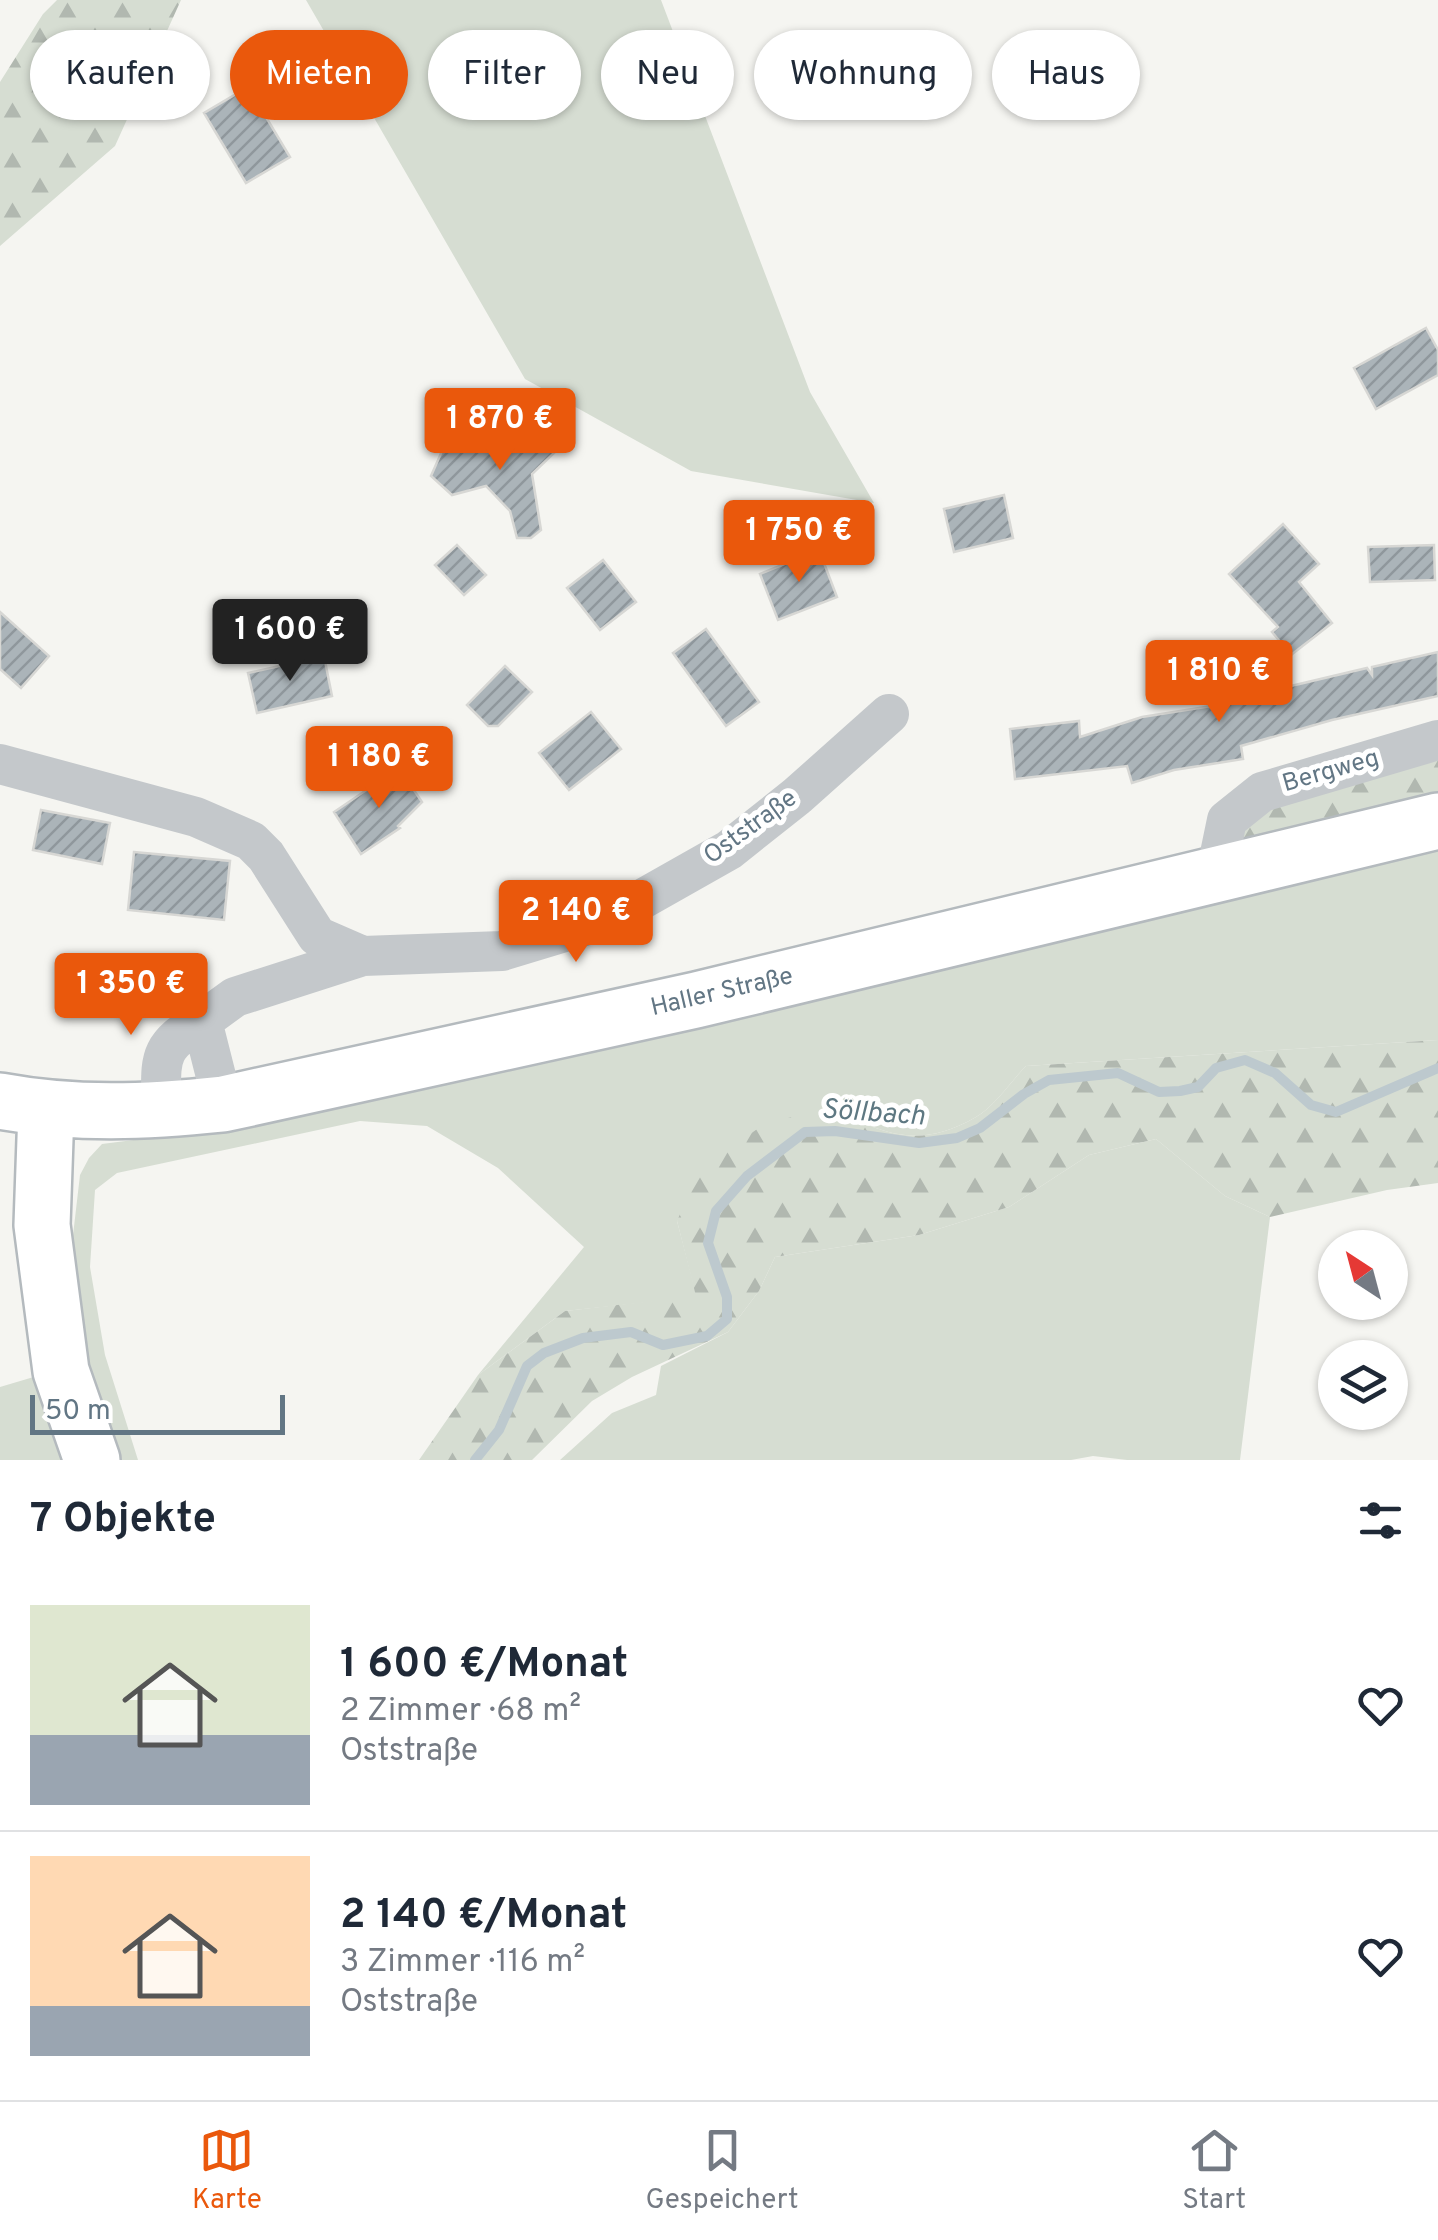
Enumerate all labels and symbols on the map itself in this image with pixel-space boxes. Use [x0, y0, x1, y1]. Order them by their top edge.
pin: 1 870 € [408, 388, 592, 473]
pin: 1 750 € [707, 500, 891, 585]
pin: 1 600 € [198, 599, 382, 684]
pin: 1 810 € [1127, 640, 1311, 725]
pin: 1 180 € [287, 726, 471, 811]
street label: Bergweg [1279, 743, 1383, 801]
street label: Oststraße [698, 783, 804, 873]
pin: 2 140 € [484, 880, 668, 965]
pin: 1 350 € [39, 953, 223, 1038]
street label: Haller Straße [648, 961, 796, 1025]
water label: Söllbach [820, 1092, 926, 1136]
north arrow [1318, 1230, 1408, 1320]
scale bar [30, 1390, 285, 1434]

